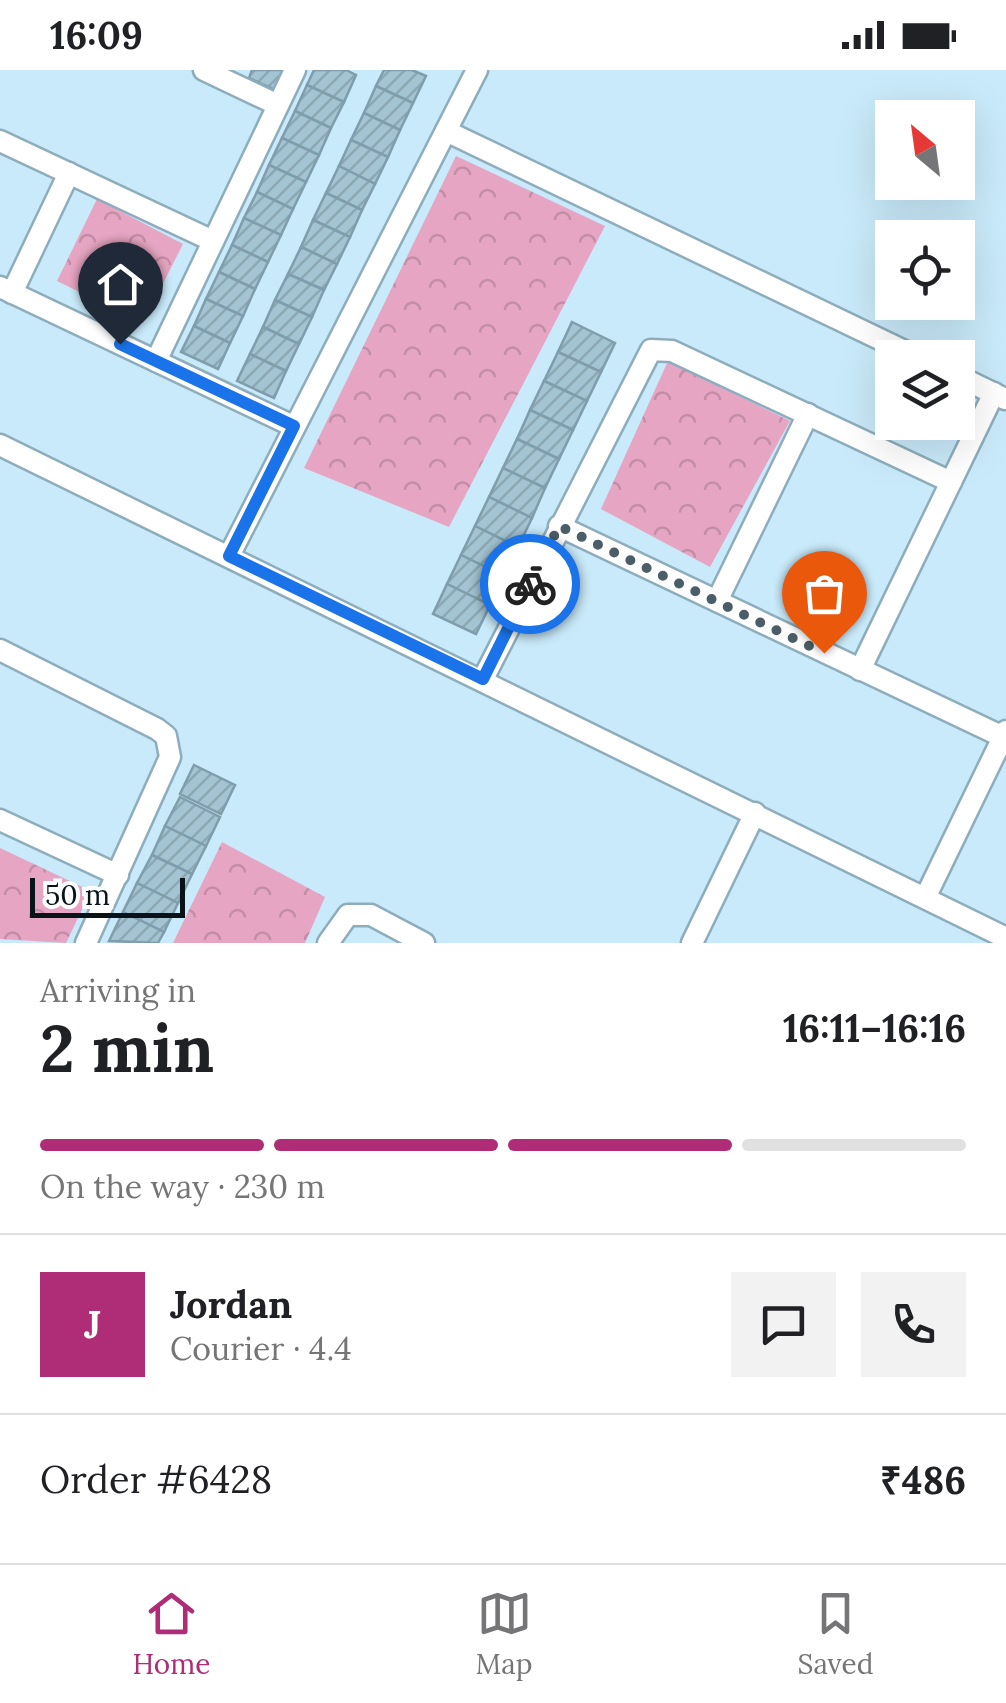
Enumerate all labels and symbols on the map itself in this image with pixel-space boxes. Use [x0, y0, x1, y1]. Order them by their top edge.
north arrow [875, 100, 975, 200]
pin [78, 242, 163, 345]
courier [480, 534, 580, 634]
pin [782, 551, 867, 654]
scale bar [30, 873, 185, 918]

